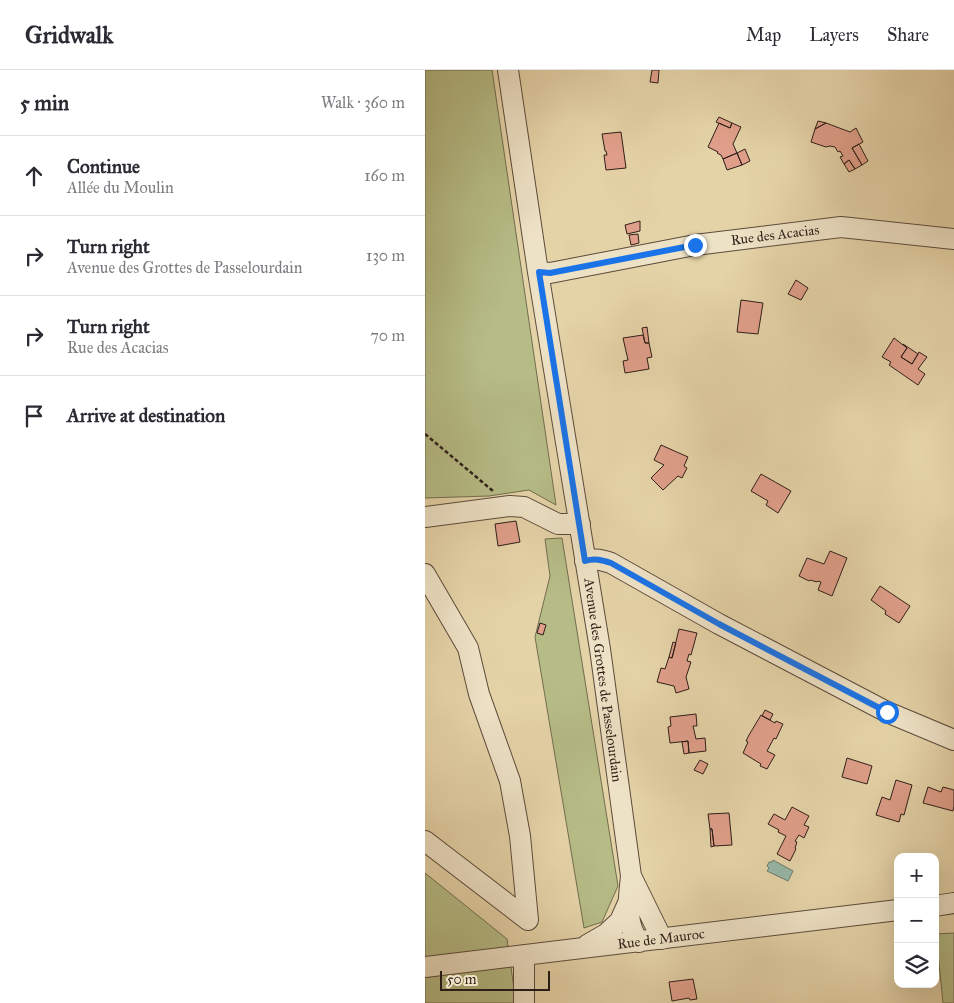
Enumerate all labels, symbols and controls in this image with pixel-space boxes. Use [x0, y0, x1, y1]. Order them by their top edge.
text: Gridwalk [25, 20, 113, 50]
text: Map [746, 24, 781, 46]
text: Layers [809, 24, 859, 46]
text: Share [887, 24, 929, 46]
text: 5 min [20, 90, 69, 116]
text: Walk · 360 m [321, 93, 405, 112]
text: Continue [67, 155, 140, 178]
icon: ahead [20, 162, 48, 190]
text: 160 m [364, 166, 405, 185]
text: Allée du Moulin [67, 178, 174, 197]
street label: Rue des Acacias [730, 221, 820, 249]
route end [684, 234, 707, 257]
text: Turn right [67, 235, 150, 258]
icon: right [20, 242, 48, 270]
text: 130 m [366, 246, 405, 265]
text: Avenue des Grottes de Passelourdain [67, 258, 302, 277]
text: Turn right [67, 315, 150, 338]
icon: right [20, 322, 48, 350]
text: 70 m [370, 326, 405, 345]
text: Rue des Acacias [67, 338, 169, 357]
icon: arrive [20, 402, 48, 430]
text: Arrive at destination [67, 404, 225, 427]
street label: Avenue des Grottes de Passelourdain [580, 576, 626, 784]
route start [876, 701, 899, 724]
map controls [894, 853, 939, 988]
button: + [894, 853, 939, 898]
button: − [894, 898, 939, 943]
street label: Rue de Mauroc [616, 925, 706, 953]
button: layers [894, 943, 939, 988]
scale bar [440, 968, 550, 991]
text: 50 m [447, 971, 476, 988]

